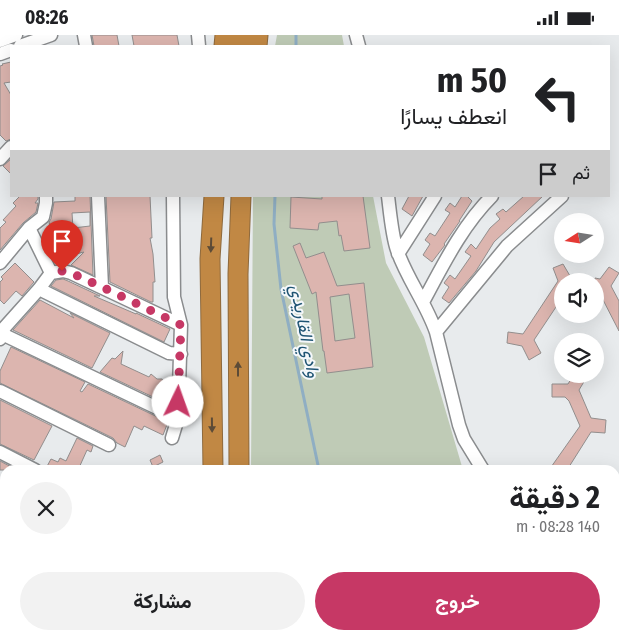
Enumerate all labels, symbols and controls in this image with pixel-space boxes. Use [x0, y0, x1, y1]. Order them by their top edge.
text: 08:26 [25, 6, 69, 29]
text: 50 m [437, 59, 507, 101]
icon: left [525, 65, 590, 130]
text: انعطف يسارًا [400, 103, 507, 130]
icon: arrive [534, 160, 562, 188]
text: ثم [572, 161, 590, 184]
north arrow [554, 213, 604, 263]
map controls [554, 213, 604, 383]
pin [41, 220, 83, 271]
icon: arrive [48, 227, 76, 255]
one-way arrow [207, 237, 215, 253]
button: sound [554, 273, 604, 323]
water label: وادي القاريدي [281, 282, 325, 380]
button: layers [554, 333, 604, 383]
one-way arrow [234, 361, 242, 377]
position arrow [151, 375, 203, 427]
one-way arrow [208, 417, 216, 433]
text: 2 دقيقة [509, 480, 600, 516]
button: close [20, 482, 72, 534]
text: 140 m · 08:28 [516, 517, 600, 536]
button: مشاركة [20, 572, 305, 630]
button: خروج [315, 572, 600, 630]

